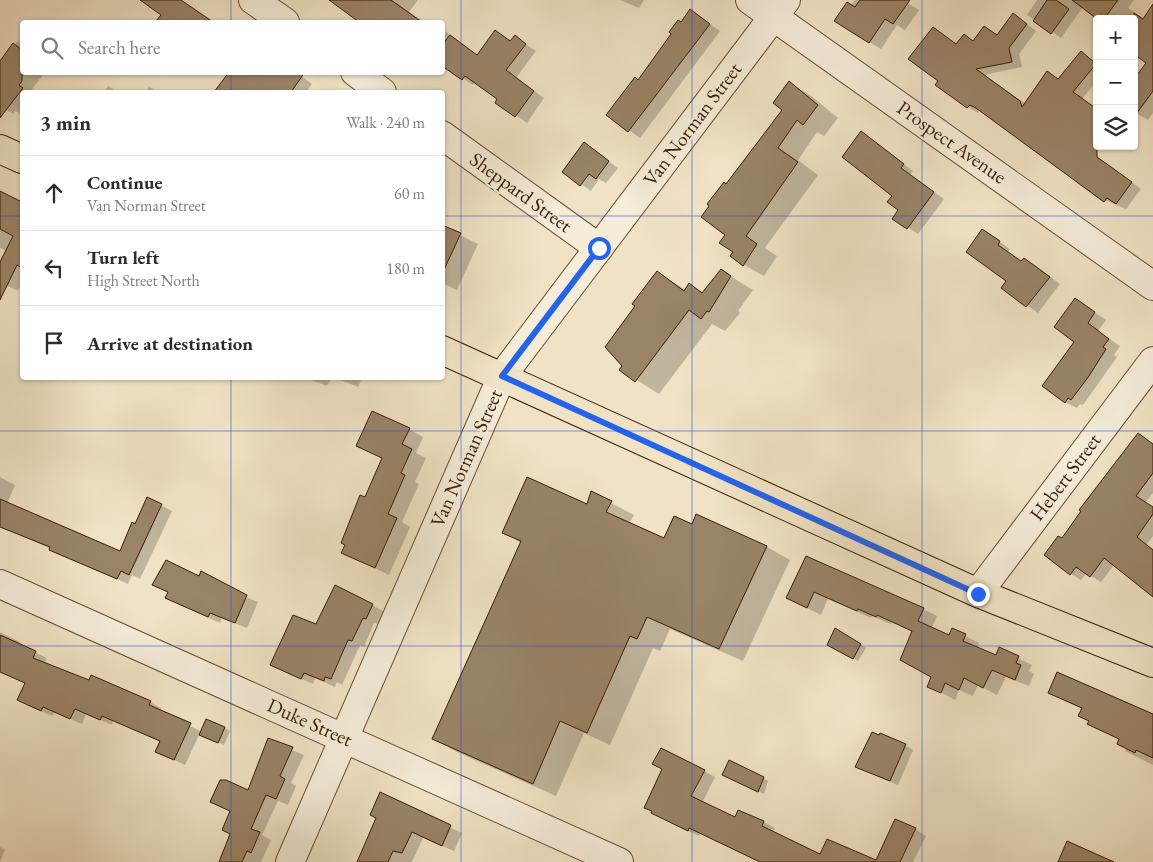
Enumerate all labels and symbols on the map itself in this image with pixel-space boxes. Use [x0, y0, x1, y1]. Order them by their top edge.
street label: Van Norman Street [637, 56, 747, 191]
street label: Prospect Avenue [892, 95, 1012, 189]
street label: Sheppard Street [465, 146, 578, 238]
route start [588, 237, 611, 260]
street label: Van Norman Street [424, 384, 508, 531]
street label: Hebert Street [1024, 427, 1107, 526]
route end [967, 583, 990, 606]
street label: Duke Street [263, 692, 357, 753]

